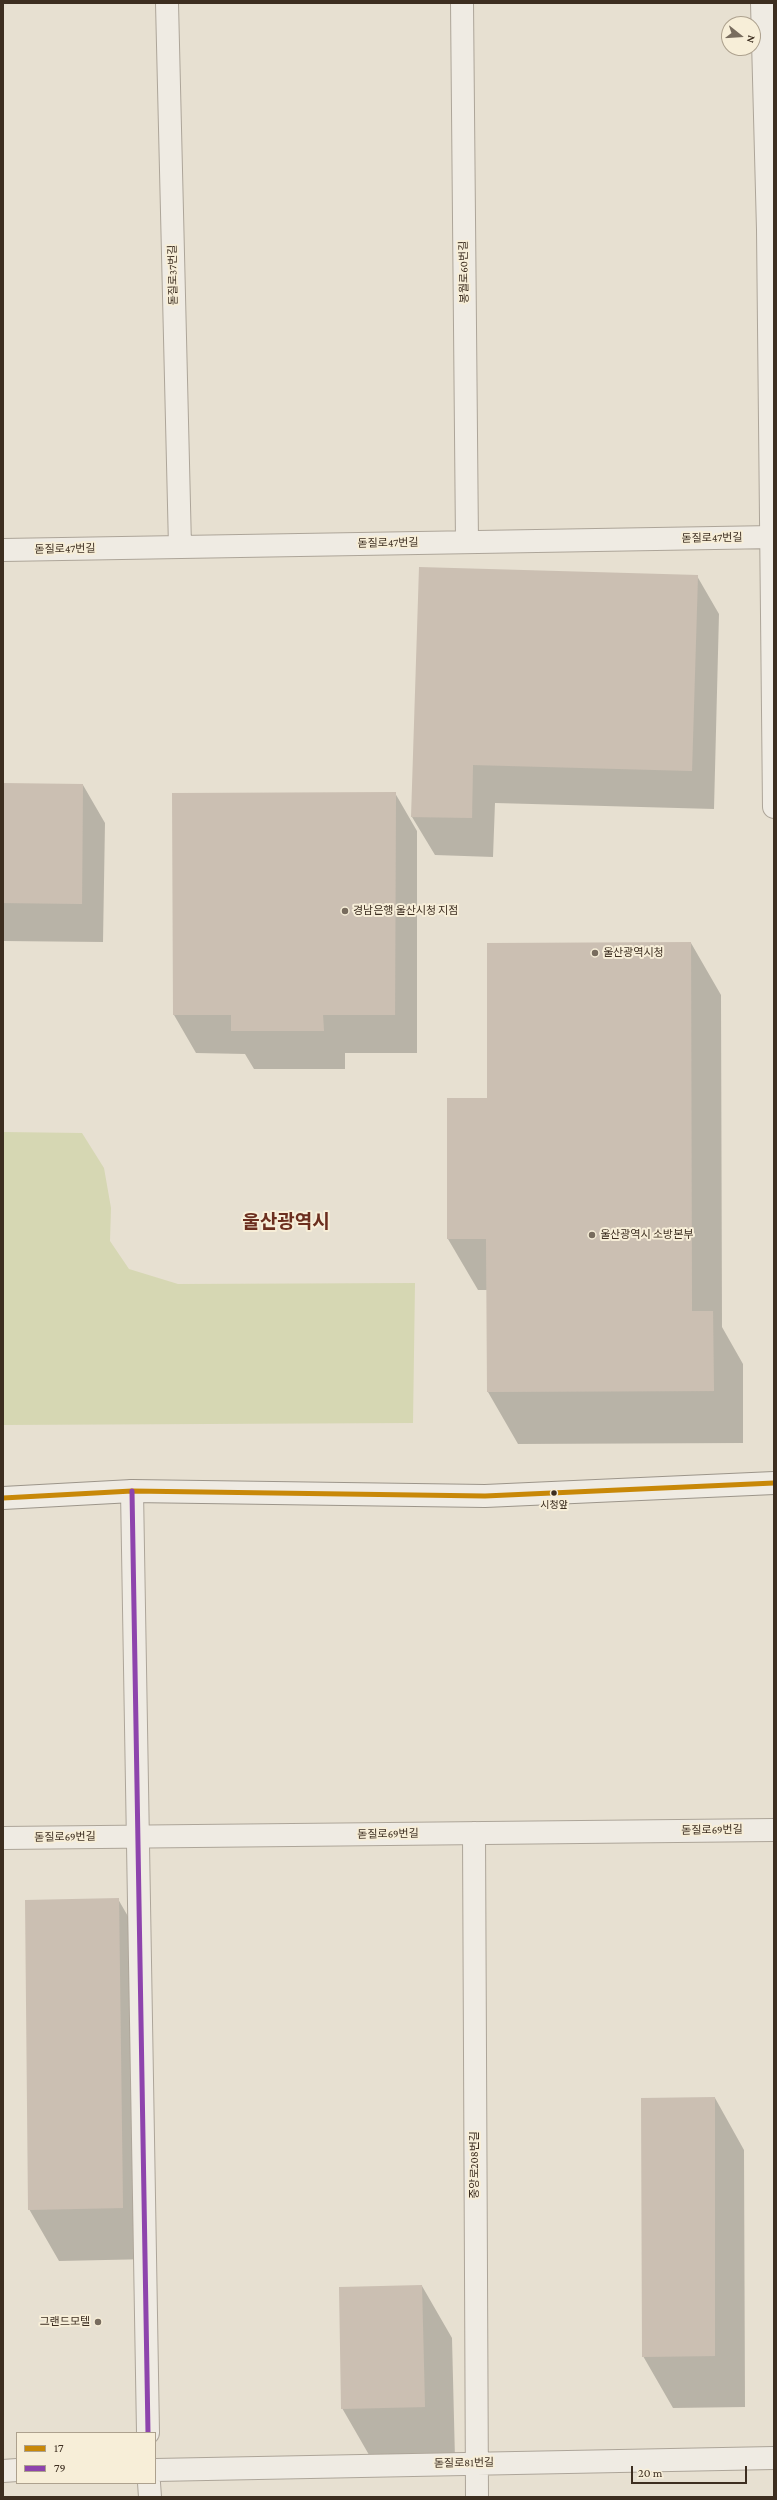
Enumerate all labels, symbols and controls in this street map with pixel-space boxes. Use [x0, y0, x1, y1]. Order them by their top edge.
north arrow [721, 16, 761, 56]
text: N [745, 34, 758, 45]
street label: 봉월로60번길 [457, 241, 471, 303]
street label: 돋질로37번길 [166, 244, 180, 306]
street label: 돋질로47번길 [681, 531, 743, 545]
street label: 돋질로47번길 [357, 536, 419, 550]
street label: 돋질로47번길 [34, 542, 96, 556]
place label: 경남은행 울산시청 지점 [353, 904, 458, 918]
marker: 경남은행 울산시청 지점 [340, 906, 350, 916]
place label: 울산광역시청 [603, 946, 664, 960]
marker: 울산광역시청 [590, 948, 600, 958]
district label: 울산광역시 [242, 1211, 330, 1233]
place label: 울산광역시 소방본부 [600, 1228, 693, 1242]
marker: 울산광역시 소방본부 [587, 1230, 597, 1240]
marker: 시청앞 [549, 1488, 559, 1498]
place label: 시청앞 [540, 1499, 568, 1511]
street label: 돋질로69번길 [681, 1823, 743, 1837]
street label: 돋질로69번길 [357, 1827, 419, 1841]
street label: 돋질로69번길 [34, 1830, 96, 1844]
street label: 중앙로208번길 [468, 2131, 482, 2199]
place label: 그랜드모텔 [39, 2315, 90, 2329]
marker: 그랜드모텔 [93, 2317, 103, 2327]
legend [16, 2432, 156, 2484]
text: 17 [54, 2441, 64, 2455]
street label: 돋질로81번길 [434, 2456, 494, 2470]
scale bar [633, 2458, 749, 2484]
text: 79 [54, 2461, 66, 2475]
text: 20 m [638, 2466, 662, 2480]

